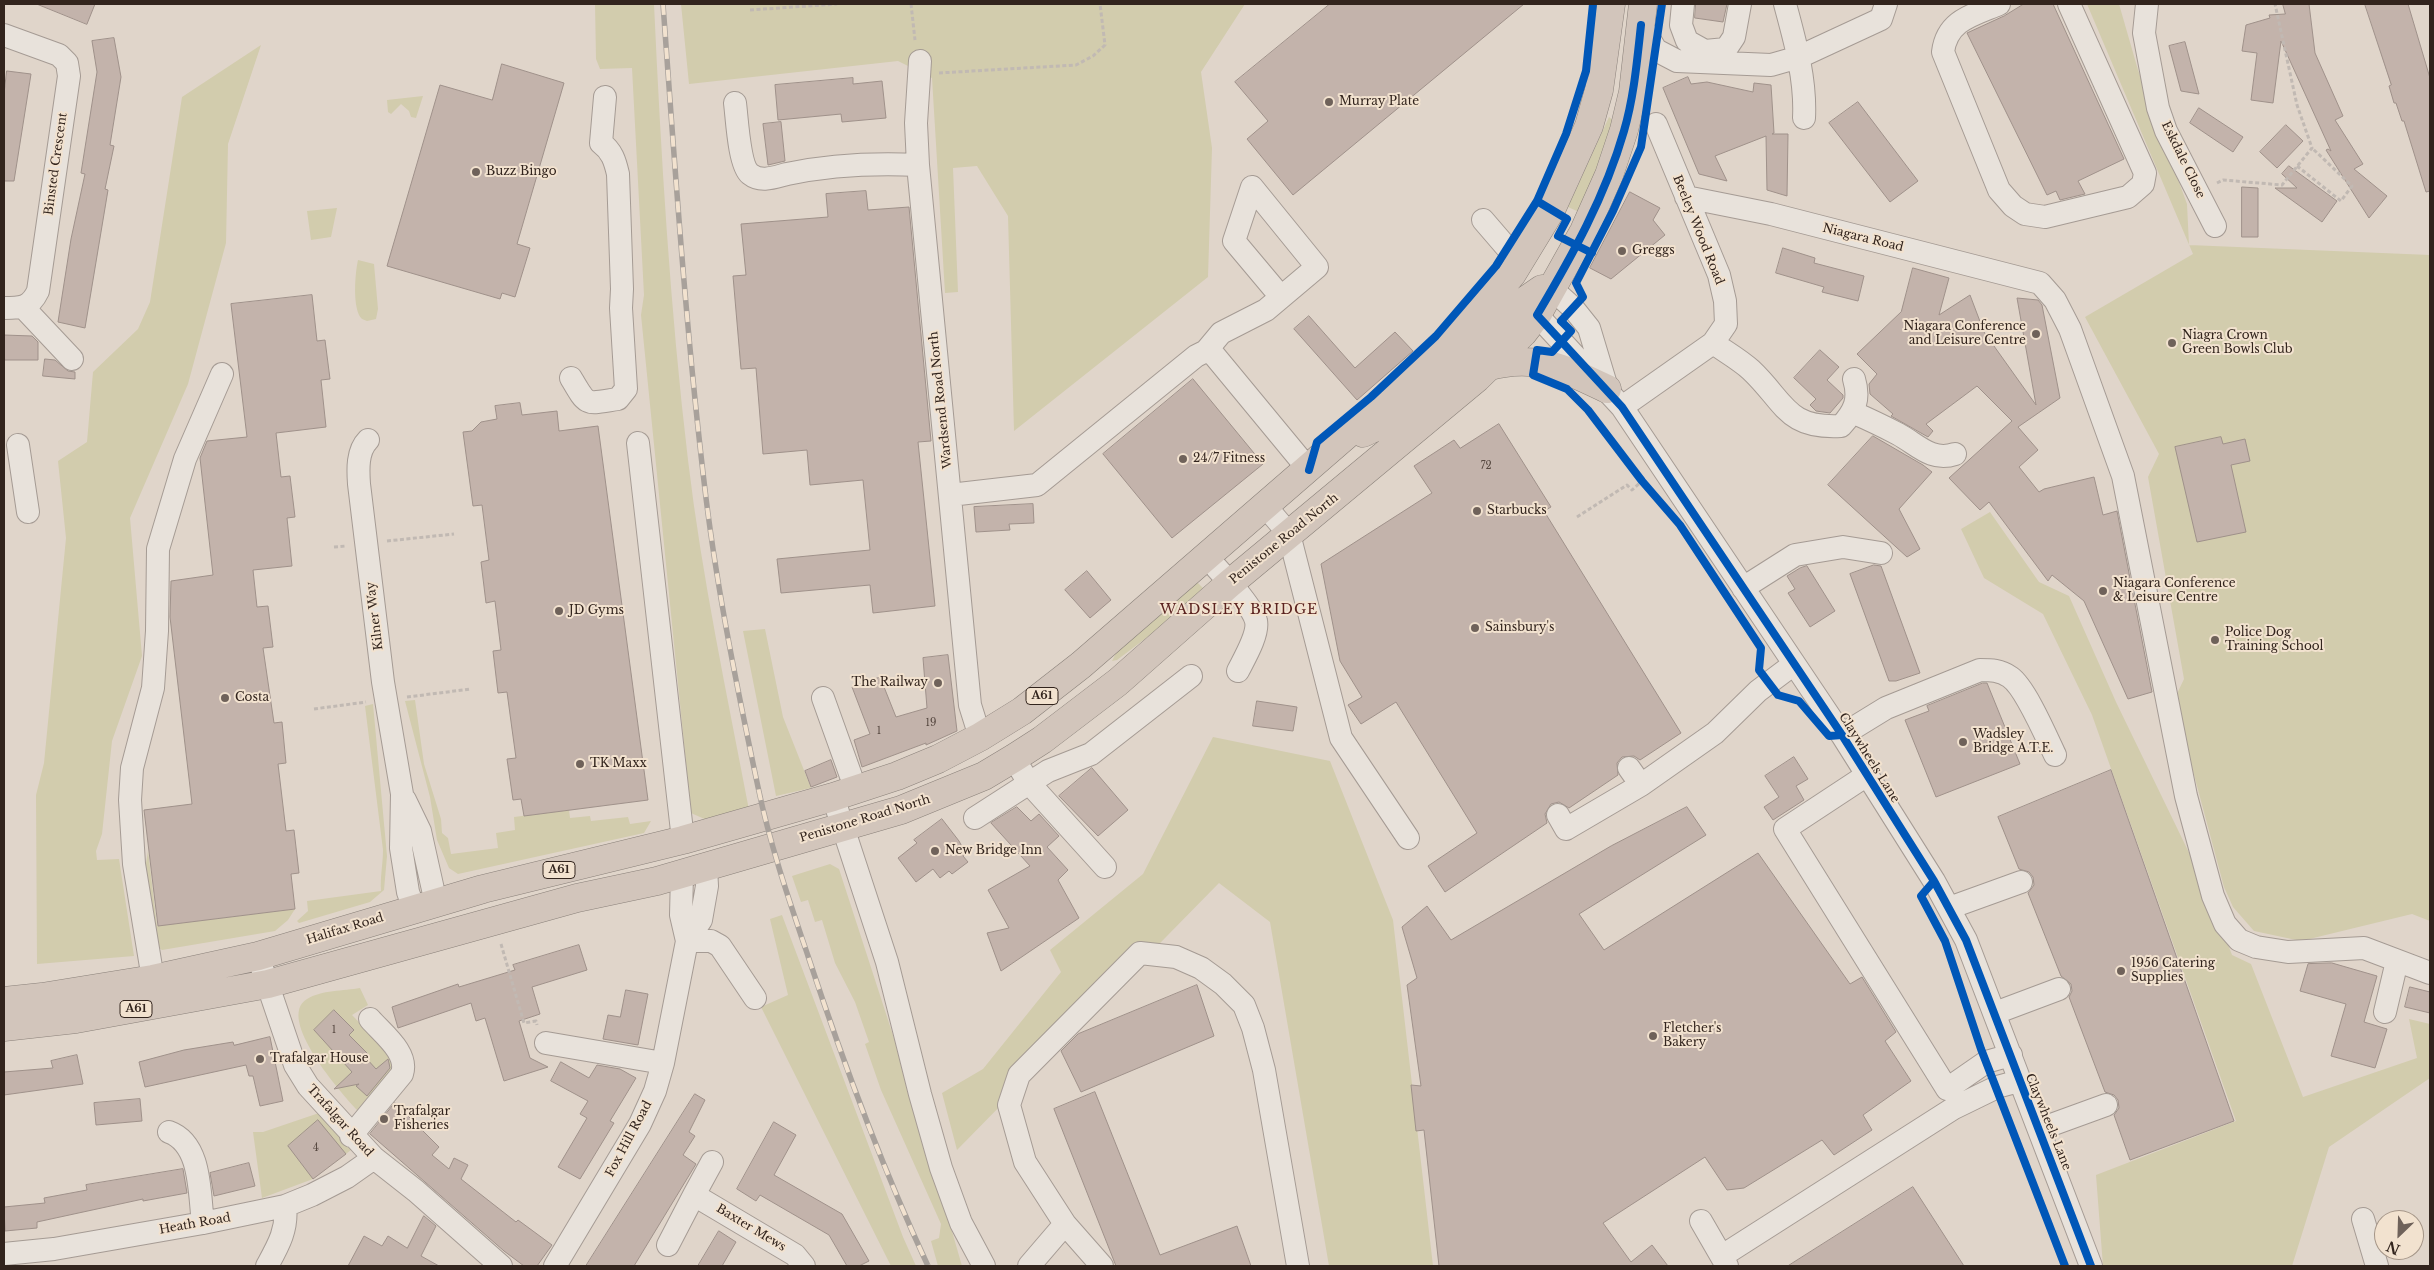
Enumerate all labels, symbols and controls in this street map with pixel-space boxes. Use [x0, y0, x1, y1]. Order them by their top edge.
place label: Murray Plate [1339, 95, 1419, 109]
marker: Murray Plate [1323, 96, 1335, 108]
street label: Binsted Crescent [42, 112, 70, 216]
street label: Eskdale Close [2158, 119, 2208, 201]
place label: Buzz Bingo [486, 165, 557, 179]
marker: Buzz Bingo [470, 166, 482, 178]
street label: Beeley Wood Road [1669, 173, 1727, 287]
street label: Niagara Road [1821, 221, 1905, 255]
place label: Greggs [1632, 244, 1675, 258]
marker: Greggs [1616, 245, 1628, 257]
place label: Niagara Conference and Leisure Centre [1903, 320, 2026, 348]
marker: Niagara Conference and Leisure Centre [2030, 328, 2042, 340]
place label: Niagra Crown Green Bowls Club [2182, 329, 2293, 357]
street label: Wardsend Road North [927, 331, 955, 469]
marker: Niagra Crown Green Bowls Club [2166, 337, 2178, 349]
place label: 24/7 Fitness [1193, 452, 1265, 466]
marker: 24/7 Fitness [1177, 453, 1189, 465]
house number: 72 [1480, 460, 1492, 472]
street label: Penistone Road North [1227, 491, 1341, 587]
place label: Starbucks [1487, 504, 1547, 518]
marker: Starbucks [1471, 505, 1483, 517]
place label: Niagara Conference & Leisure Centre [2113, 577, 2236, 605]
street label: Kilner Way [364, 581, 386, 651]
marker: Niagara Conference & Leisure Centre [2097, 585, 2109, 597]
district label: WADSLEY BRIDGE [1158, 602, 1320, 618]
place label: JD Gyms [569, 604, 624, 618]
marker: JD Gyms [553, 605, 565, 617]
place label: Sainsbury's [1485, 621, 1554, 635]
marker: Sainsbury's [1469, 622, 1481, 634]
place label: Police Dog Training School [2225, 626, 2324, 654]
marker: Police Dog Training School [2209, 634, 2221, 646]
place label: The Railway [852, 676, 928, 690]
marker: The Railway [932, 677, 944, 689]
road number: A61 [1026, 688, 1058, 704]
place label: Costa [235, 691, 269, 705]
marker: Costa [219, 692, 231, 704]
street label: Claywheels Lane [1836, 710, 1902, 806]
house number: 19 [926, 717, 936, 729]
house number: 1 [877, 725, 881, 737]
place label: Wadsley Bridge A.T.E. [1973, 728, 2053, 756]
marker: Wadsley Bridge A.T.E. [1957, 736, 1969, 748]
place label: TK Maxx [590, 757, 647, 771]
marker: TK Maxx [574, 758, 586, 770]
street label: Penistone Road North [798, 792, 932, 846]
place label: New Bridge Inn [945, 844, 1042, 858]
marker: New Bridge Inn [929, 845, 941, 857]
road number: A61 [543, 862, 575, 878]
street label: Halifax Road [305, 910, 385, 948]
place label: 1956 Catering Supplies [2131, 957, 2215, 985]
marker: 1956 Catering Supplies [2115, 965, 2127, 977]
road number: A61 [120, 1001, 152, 1018]
place label: Fletcher's Bakery [1663, 1022, 1722, 1050]
house number: 1 [332, 1024, 336, 1036]
marker: Fletcher's Bakery [1647, 1030, 1659, 1042]
place label: Trafalgar House [270, 1052, 369, 1066]
marker: Trafalgar House [254, 1053, 266, 1065]
street label: Claywheels Lane [2022, 1072, 2074, 1172]
street label: Trafalgar Road [304, 1082, 376, 1160]
street label: Fox Hill Road [603, 1098, 655, 1180]
place label: Trafalgar Fisheries [394, 1105, 450, 1133]
marker: Trafalgar Fisheries [378, 1113, 390, 1125]
house number: 4 [313, 1142, 319, 1154]
street label: Baxter Mews [714, 1202, 788, 1254]
north arrow [2374, 1210, 2424, 1260]
street label: Heath Road [158, 1211, 232, 1237]
text: N [2384, 1237, 2403, 1259]

